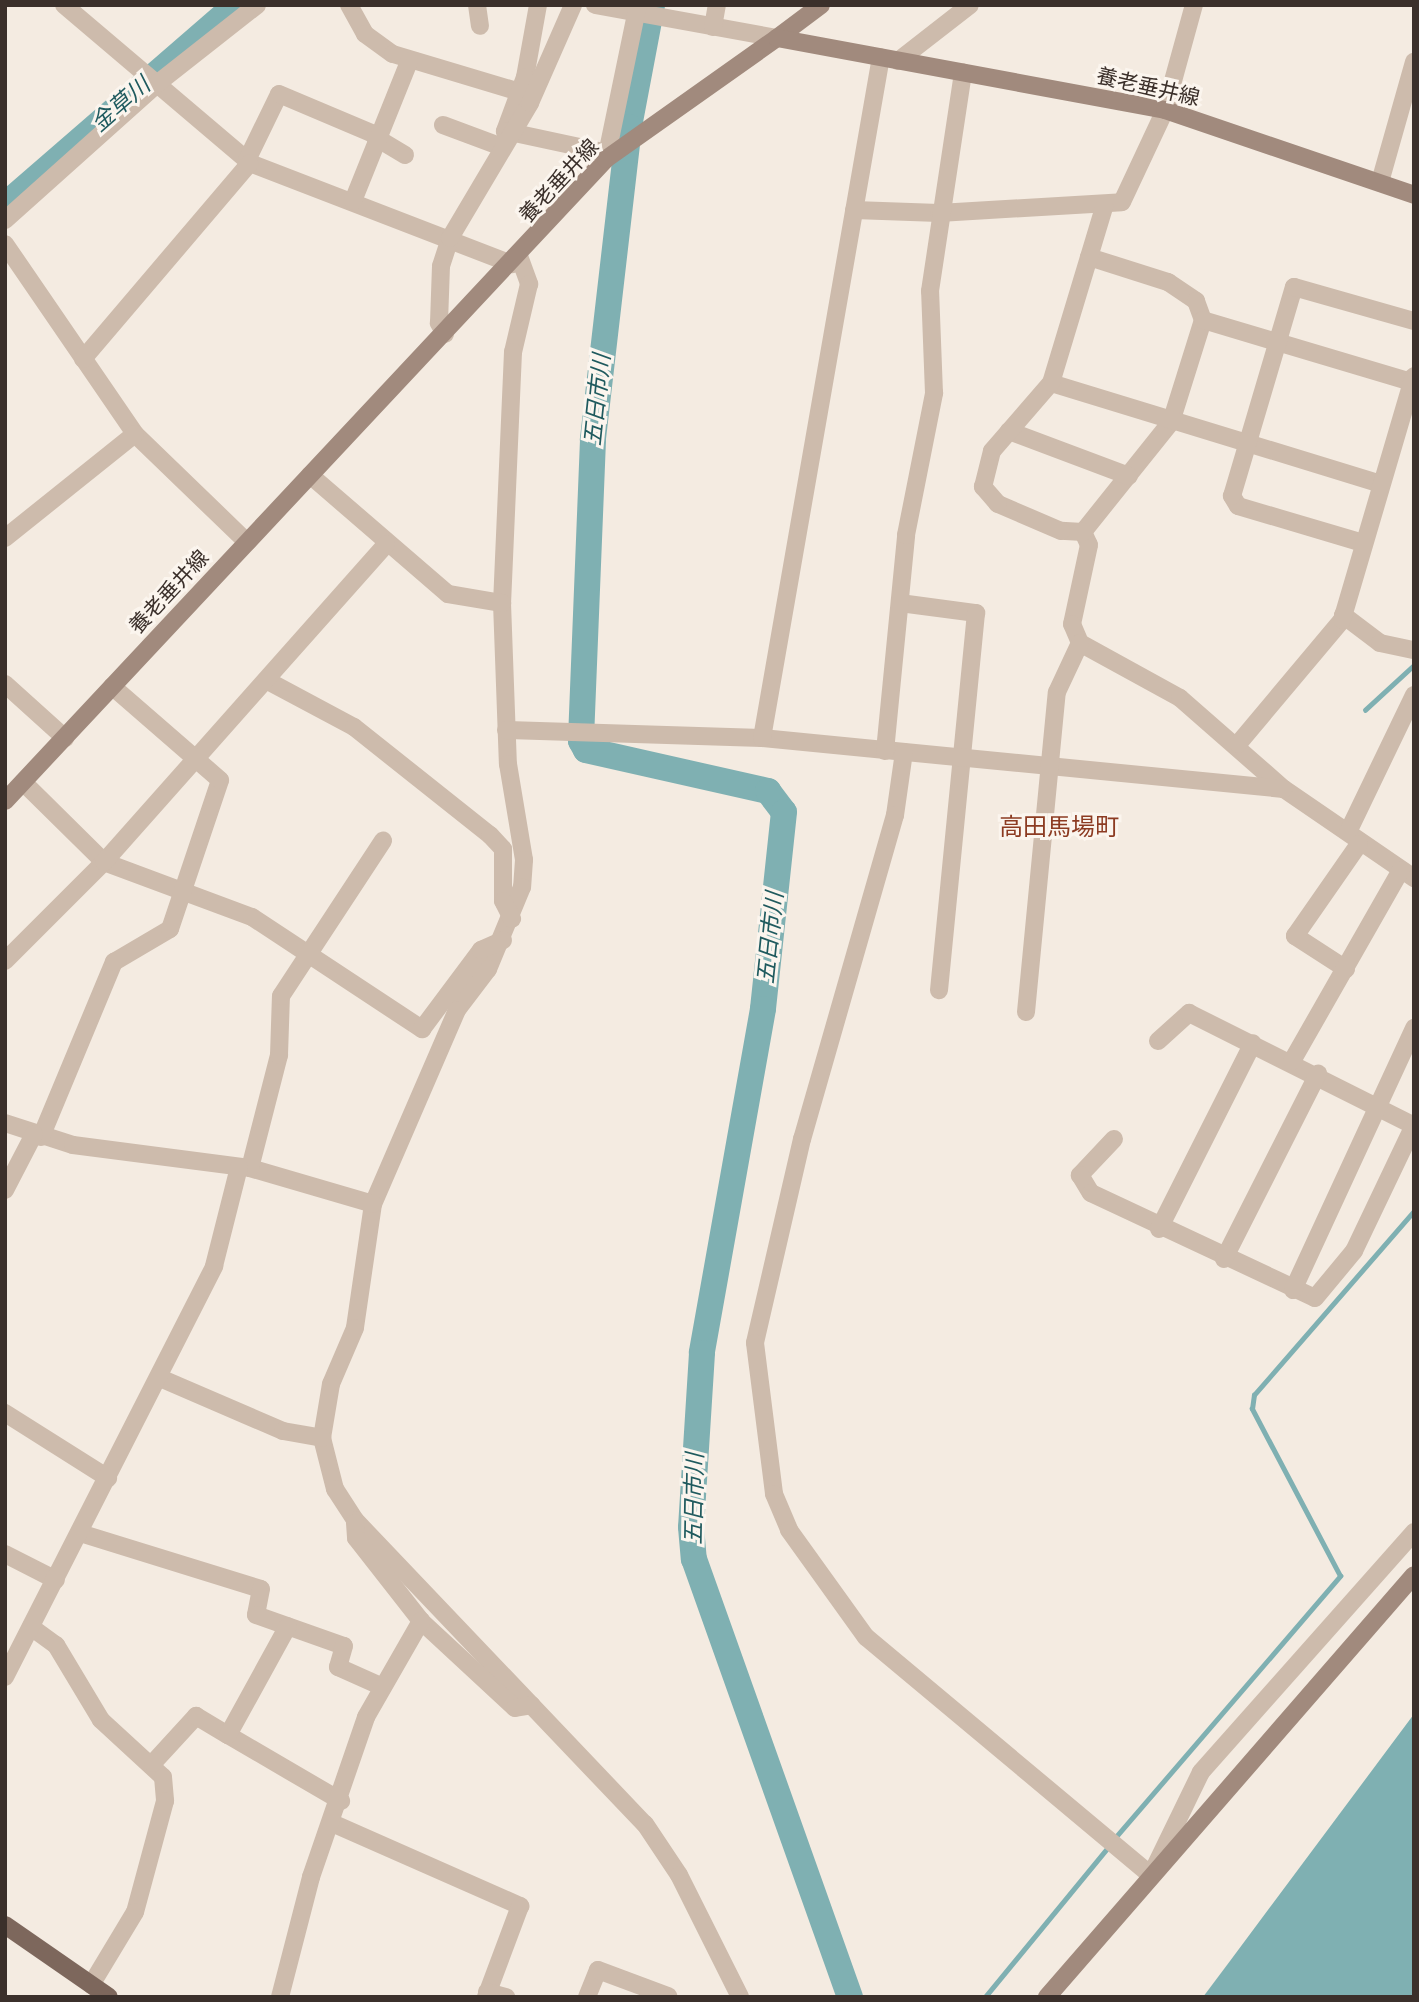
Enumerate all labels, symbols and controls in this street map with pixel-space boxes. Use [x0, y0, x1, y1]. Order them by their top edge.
street label: 養老垂井線 [1094, 63, 1202, 111]
water label: 金草川 [86, 72, 156, 138]
street label: 養老垂井線 [514, 134, 604, 228]
water label: 五日市川 [579, 353, 617, 447]
street label: 養老垂井線 [124, 545, 214, 639]
district label: 高田馬場町 [999, 814, 1119, 842]
water label: 五日市川 [752, 891, 790, 985]
water label: 五日市川 [680, 1453, 710, 1545]

